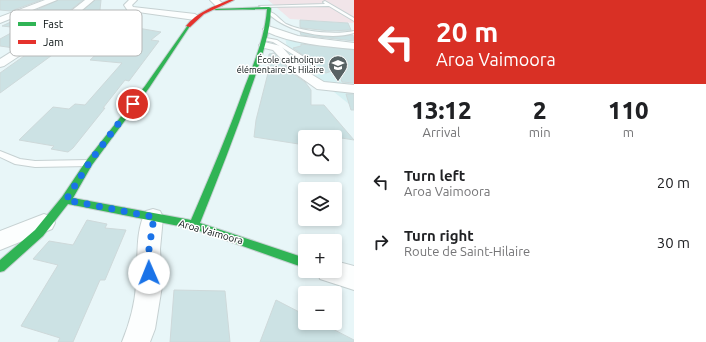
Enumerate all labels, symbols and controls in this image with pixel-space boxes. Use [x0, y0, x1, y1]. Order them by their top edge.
legend [10, 10, 142, 56]
icon: left [370, 16, 422, 68]
text: 20 m [436, 16, 498, 47]
text: Fast [43, 18, 64, 30]
text: Jam [43, 36, 64, 48]
text: Aroa Vaimoora [436, 49, 556, 69]
place label: École catholique élémentaire St Hilaire [237, 53, 324, 75]
school or university icon: École catholique élémentaire St Hilaire [327, 54, 349, 82]
pin [116, 87, 150, 121]
icon: arrive [122, 93, 144, 115]
text: 13:12 [411, 97, 471, 124]
text: 2 [533, 97, 546, 124]
text: 110 [608, 97, 649, 124]
text: Arrival [422, 125, 460, 139]
text: min [529, 125, 551, 139]
text: m [623, 125, 634, 139]
map controls [298, 130, 342, 330]
button: search [298, 130, 342, 174]
text: Turn left [404, 167, 465, 184]
icon: left [370, 171, 392, 193]
text: 20 m [657, 174, 690, 191]
button: layers [298, 182, 342, 226]
text: Aroa Vaimoora [404, 184, 491, 198]
street label: Aroa Vaimoora [177, 218, 245, 246]
text: Turn right [404, 227, 474, 244]
icon: right [370, 231, 392, 253]
button: + [298, 234, 342, 278]
text: 30 m [657, 234, 690, 251]
text: Route de Saint-Hilaire [404, 244, 530, 258]
position arrow [128, 252, 170, 294]
button: − [298, 286, 342, 330]

